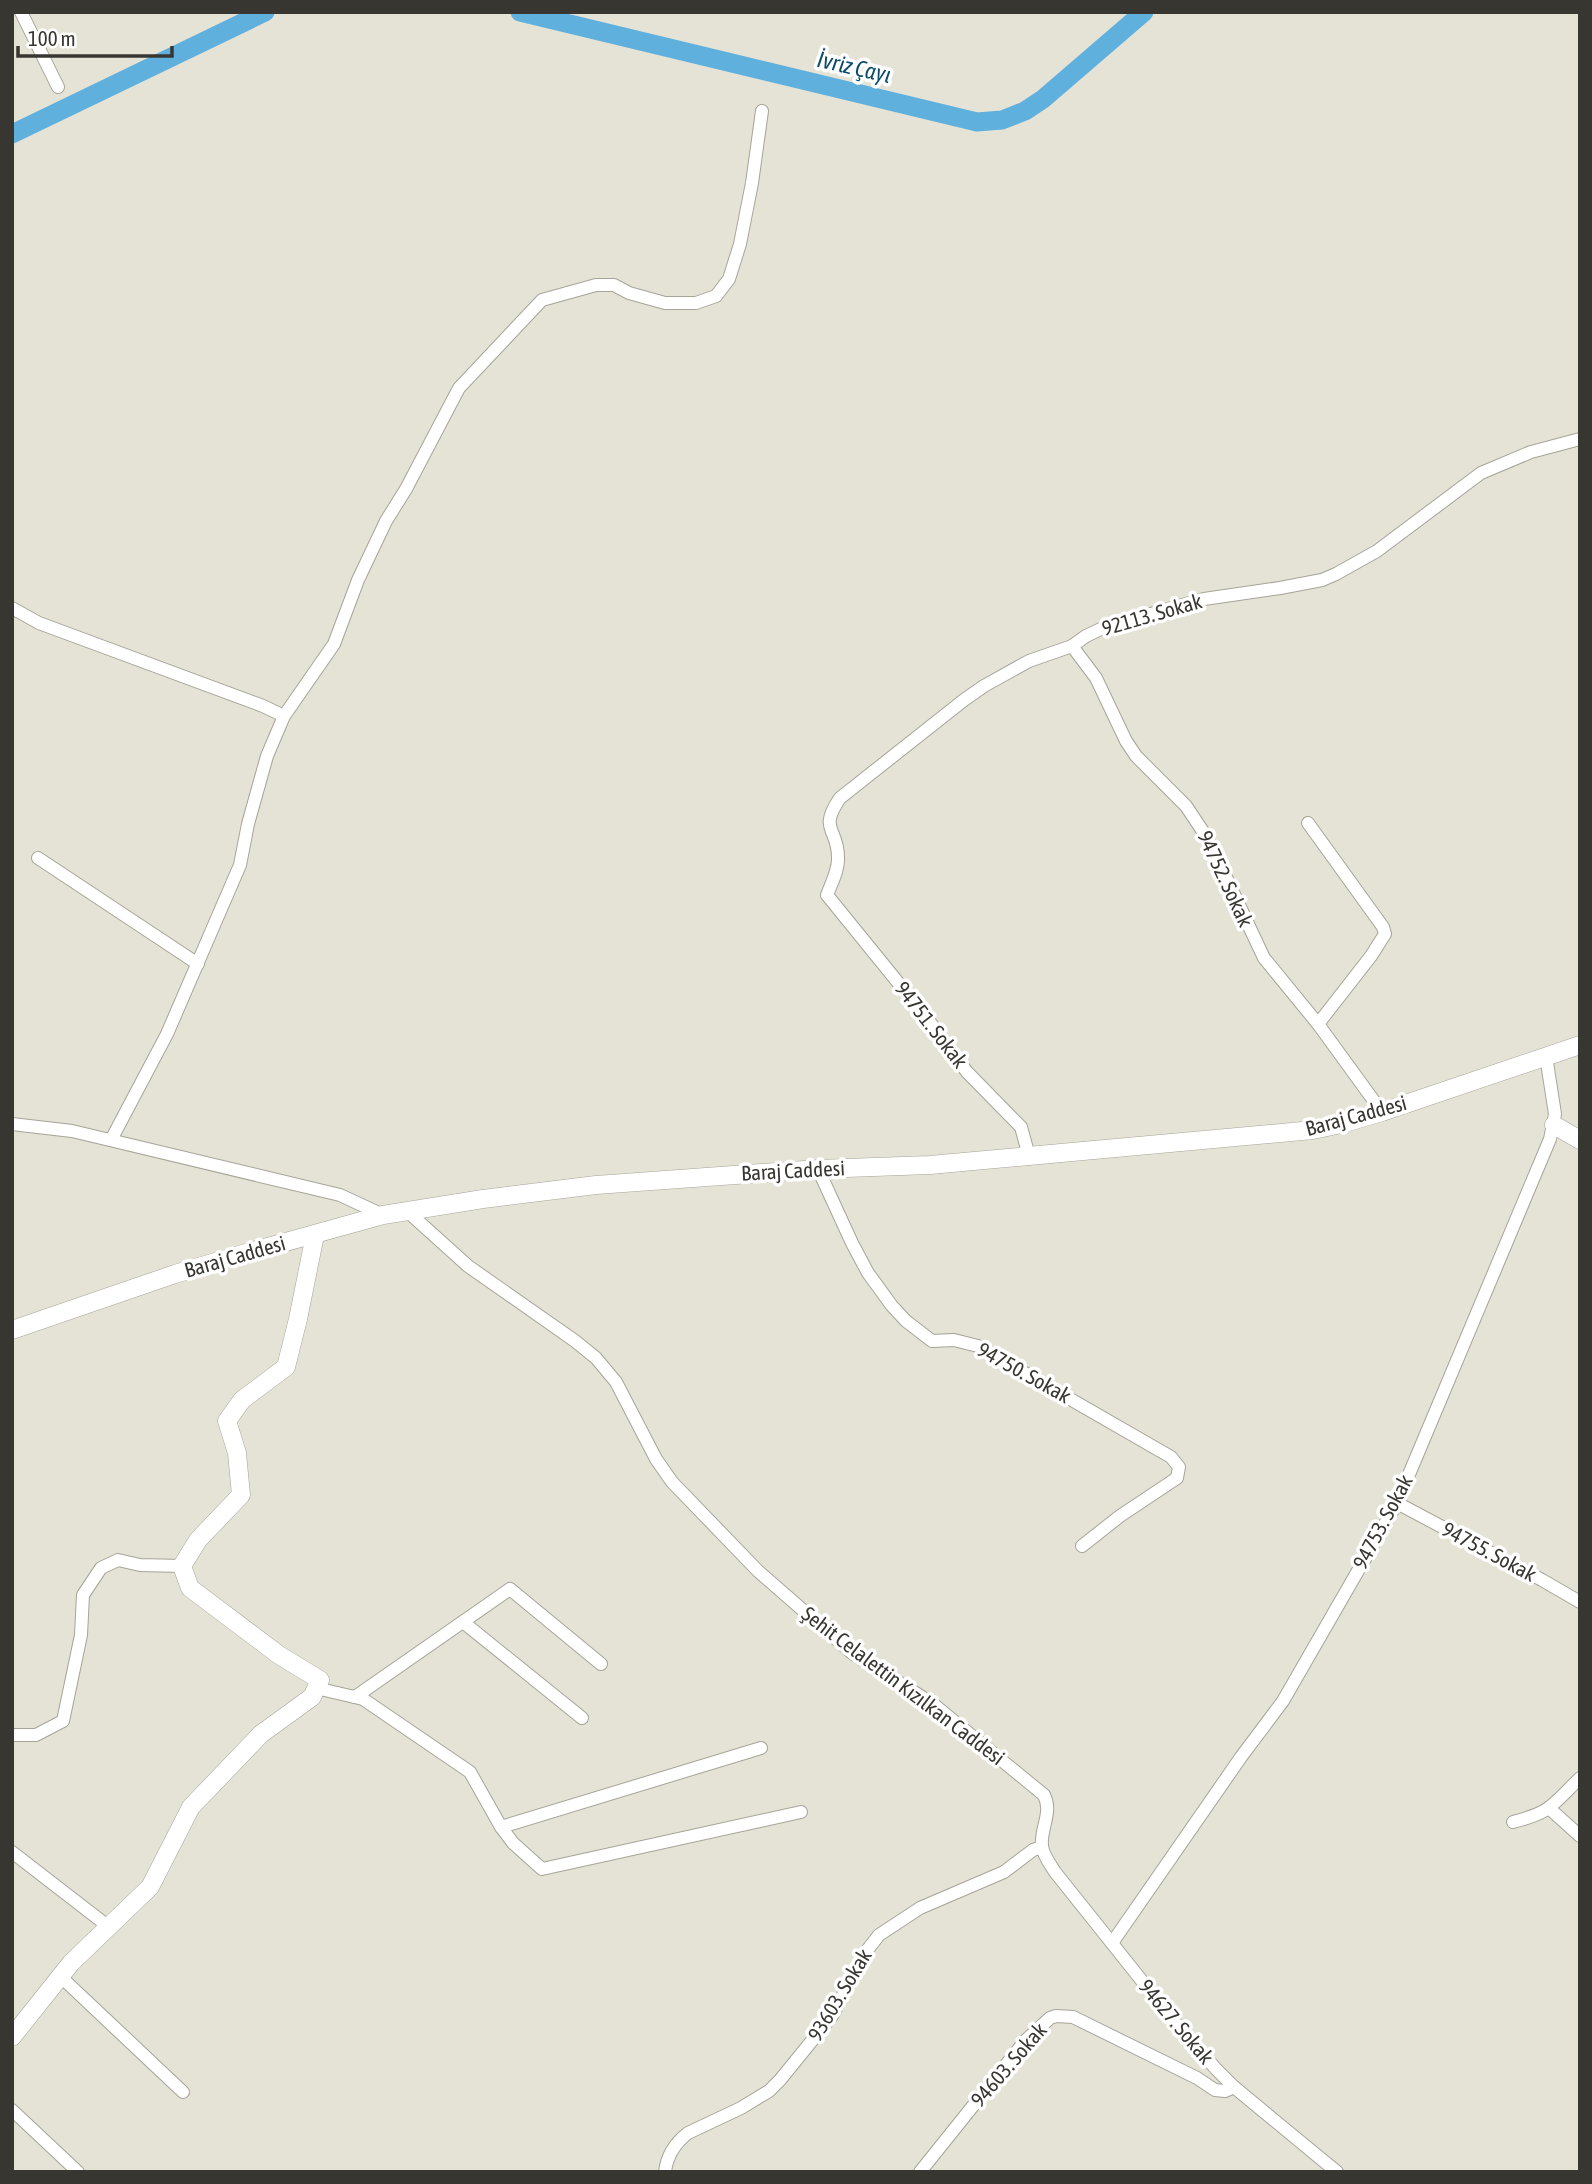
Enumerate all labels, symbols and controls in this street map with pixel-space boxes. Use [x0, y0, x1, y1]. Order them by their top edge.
scale bar [18, 14, 172, 58]
text: 100 m [28, 26, 76, 50]
water label: İvriz Çayı [815, 46, 893, 88]
street label: 92113. Sokak [1099, 588, 1204, 640]
street label: 94752. Sokak [1193, 827, 1259, 930]
street label: 94751. Sokak [891, 976, 973, 1072]
street label: Baraj Caddesi [1302, 1090, 1409, 1140]
street label: Baraj Caddesi [740, 1155, 845, 1185]
street label: Baraj Caddesi [181, 1230, 288, 1282]
street label: 94750. Sokak [974, 1337, 1075, 1408]
street label: 94753. Sokak [1347, 1470, 1417, 1573]
street label: 94755. Sokak [1438, 1516, 1541, 1586]
street label: Şehit Celalettin Kızılkan Caddesi [798, 1601, 1010, 1769]
street label: 93603. Sokak [802, 1944, 876, 2045]
street label: 94627. Sokak [1135, 1974, 1219, 2068]
street label: 94603. Sokak [965, 2018, 1051, 2111]

